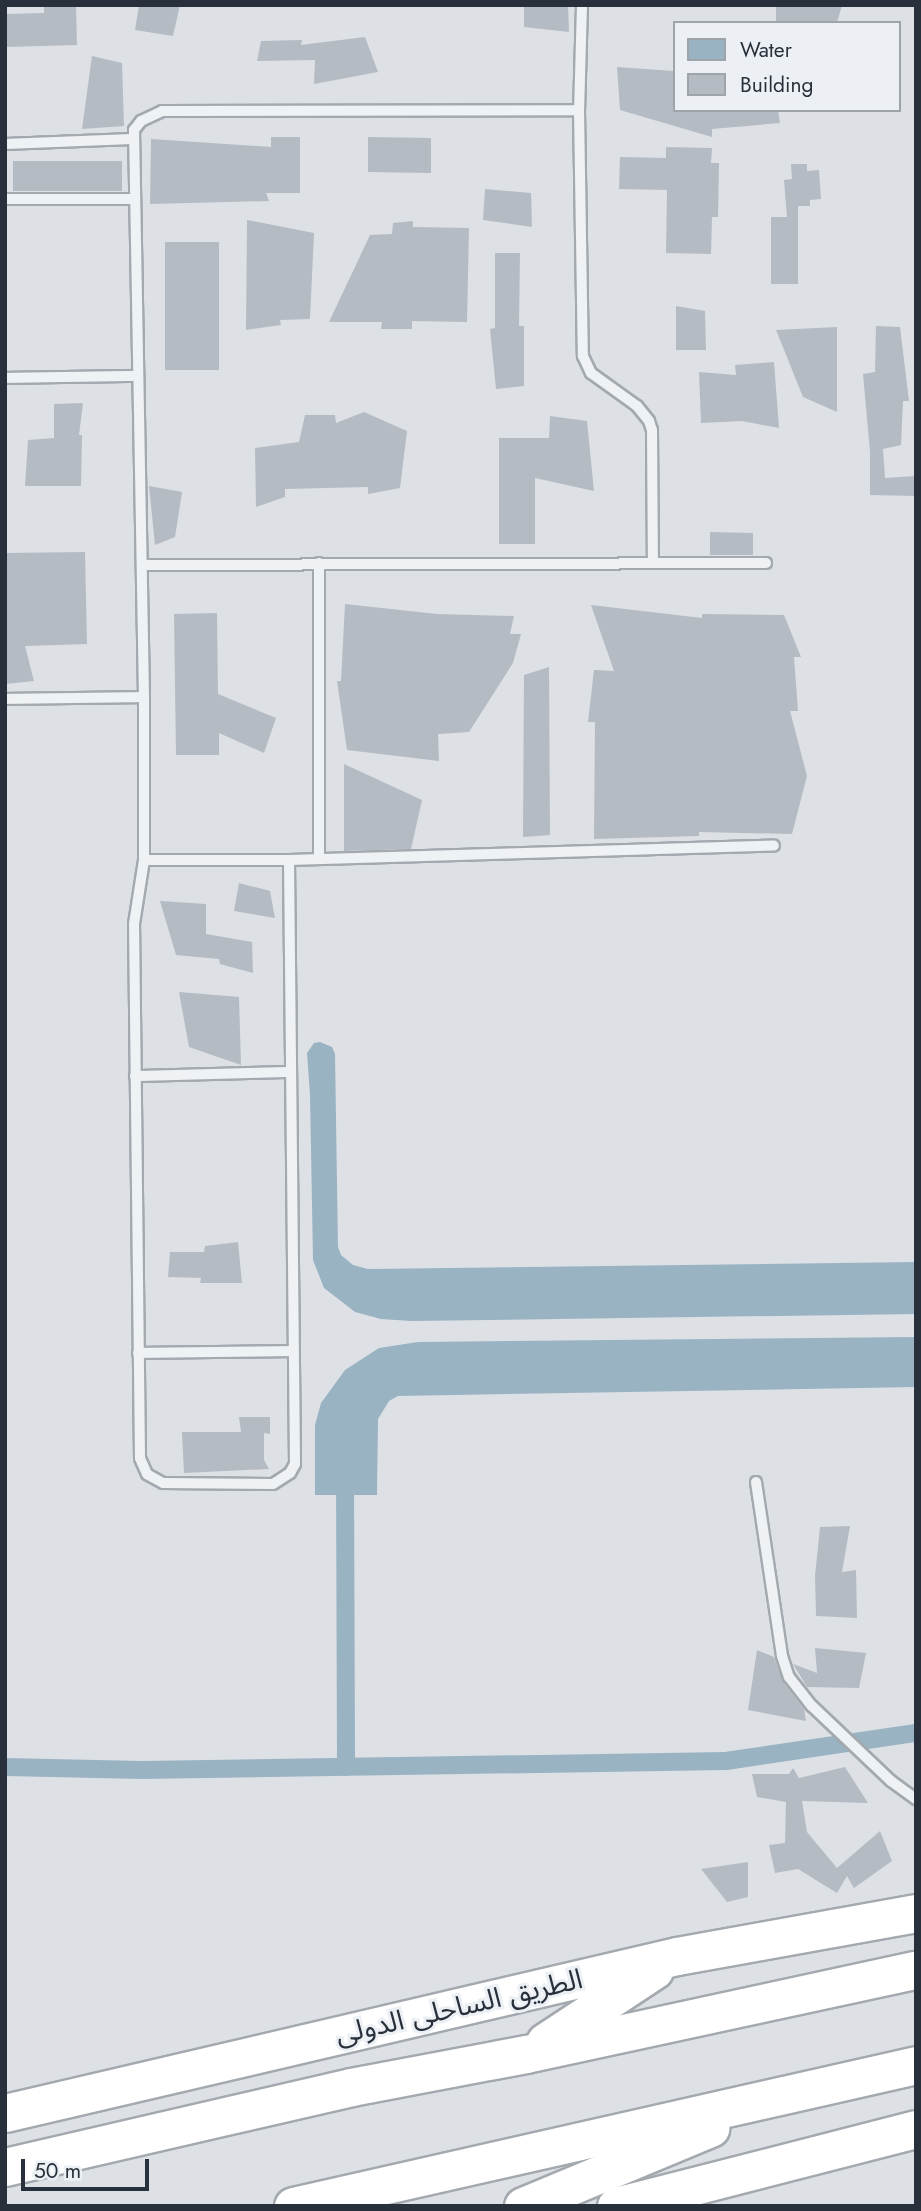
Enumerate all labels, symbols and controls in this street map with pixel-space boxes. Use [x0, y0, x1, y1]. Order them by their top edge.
legend [673, 21, 900, 112]
text: Water [740, 35, 792, 65]
text: Building [740, 70, 813, 100]
street label: الطريق الساحلى الدولى [332, 1962, 586, 2052]
scale bar [24, 2144, 152, 2188]
text: 50 m [34, 2156, 81, 2186]

